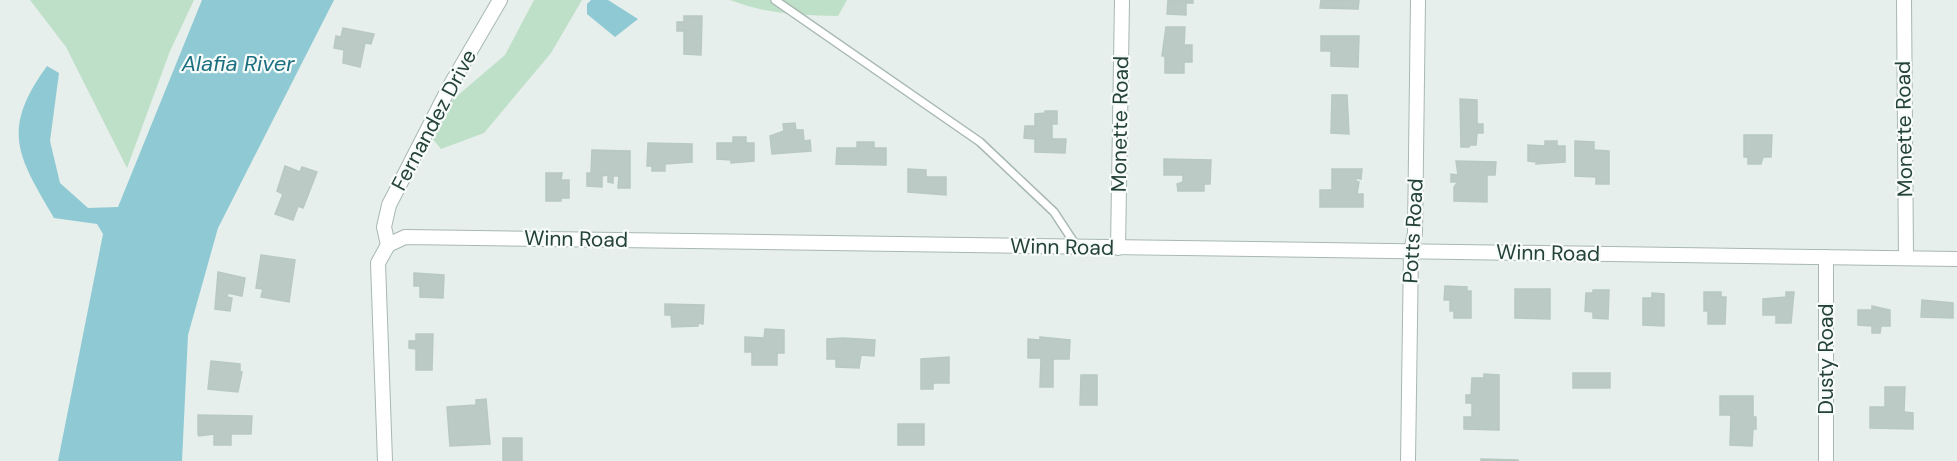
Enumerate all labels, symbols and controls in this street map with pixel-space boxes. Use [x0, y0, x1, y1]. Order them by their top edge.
street label: Fernandez Drive [385, 44, 483, 195]
water label: Alafia River [180, 49, 295, 78]
street label: Monette Road [1105, 56, 1135, 192]
street label: Monette Road [1889, 61, 1919, 197]
street label: Potts Road [1396, 178, 1430, 284]
street label: Winn Road [524, 224, 628, 254]
street label: Winn Road [1010, 232, 1114, 262]
street label: Winn Road [1496, 238, 1600, 268]
street label: Dusty Road [1812, 304, 1840, 414]

